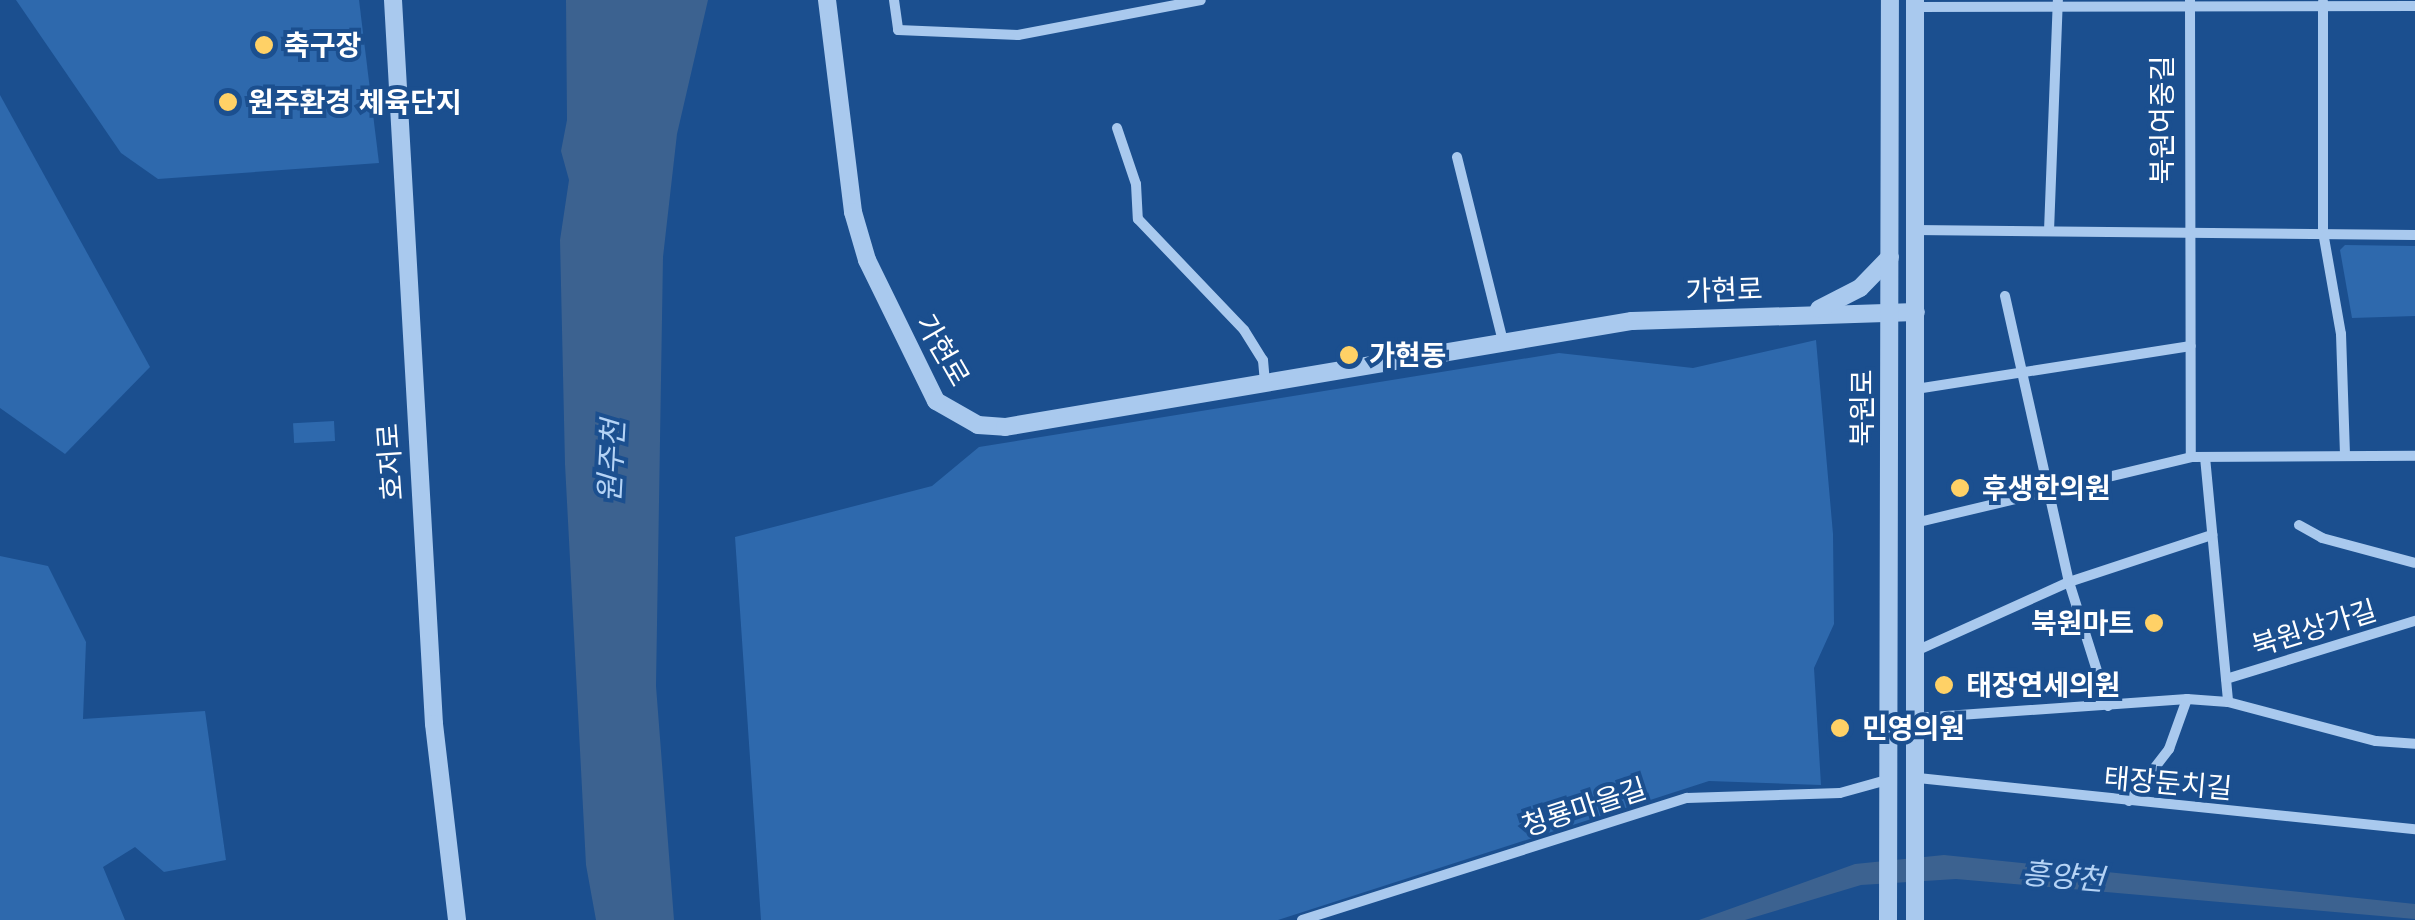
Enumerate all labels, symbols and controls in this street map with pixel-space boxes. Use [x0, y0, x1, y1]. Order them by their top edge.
place label: 축구장 [284, 28, 361, 62]
marker: 축구장 [253, 34, 275, 56]
street label: 북원여중길 [2145, 56, 2179, 184]
place label: 원주환경 체육단지 [248, 85, 462, 119]
marker: 원주환경 체육단지 [217, 91, 239, 113]
street label: 가현로 [1685, 272, 1763, 308]
street label: 가현로 [909, 308, 977, 392]
place label: 가현동 [1369, 338, 1446, 372]
marker: 가현동 [1338, 344, 1360, 366]
street label: 북원로 [1845, 369, 1879, 447]
water label: 원주천 [591, 419, 631, 503]
street label: 호저로 [371, 422, 409, 502]
place label: 후생한의원 [1982, 471, 2111, 505]
marker: 후생한의원 [1947, 475, 1973, 501]
street label: 북원상가길 [2248, 593, 2380, 663]
place label: 북원마트 [2031, 606, 2134, 640]
marker: 북원마트 [2143, 612, 2165, 634]
place label: 태장연세의원 [1966, 668, 2121, 702]
marker: 태장연세의원 [1931, 672, 1957, 698]
place label: 민영의원 [1862, 711, 1965, 745]
marker: 민영의원 [1827, 715, 1853, 741]
street label: 태장둔치길 [2102, 761, 2234, 805]
street label: 청룡마을길 [1518, 771, 1650, 843]
water label: 흥양천 [2020, 854, 2106, 898]

